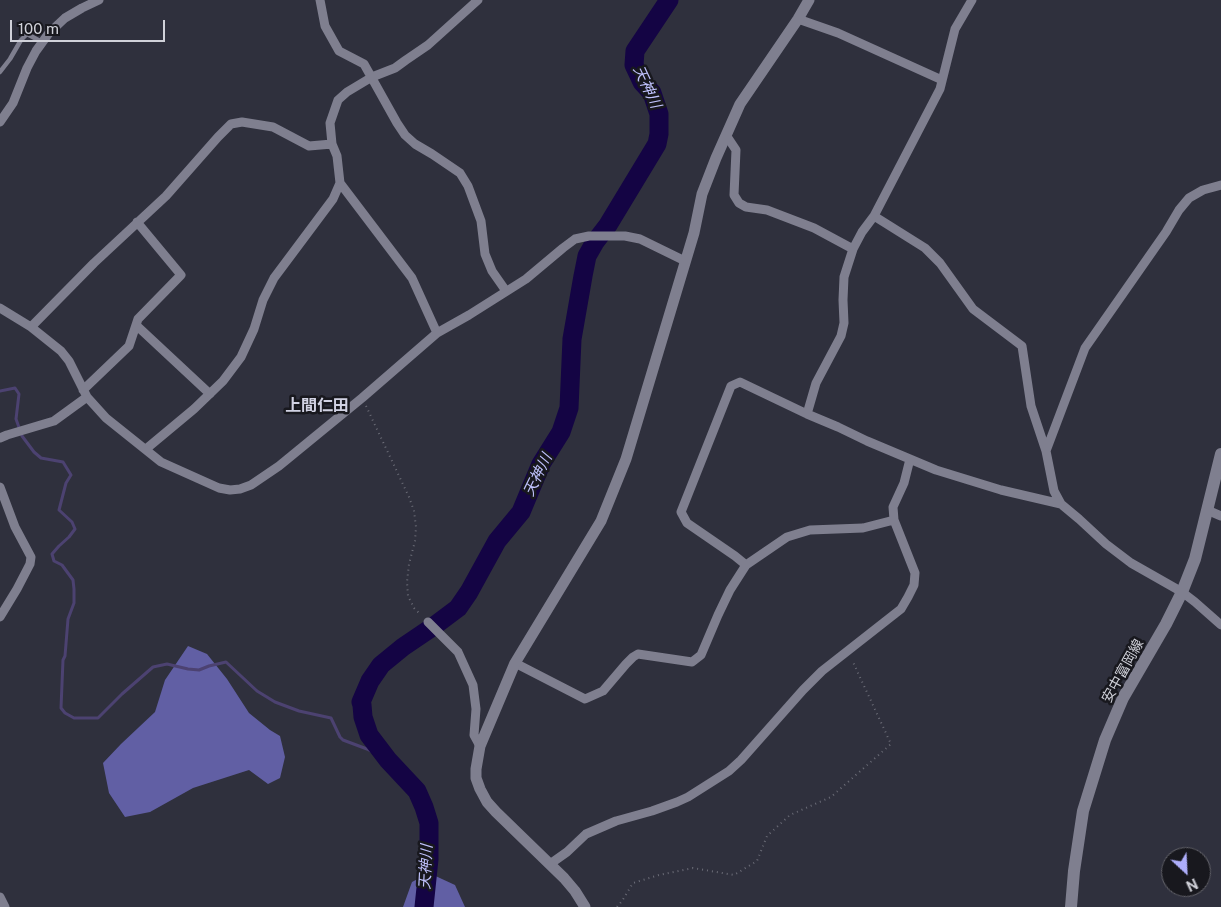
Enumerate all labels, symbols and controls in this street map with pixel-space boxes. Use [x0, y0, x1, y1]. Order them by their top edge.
scale bar [12, 10, 168, 42]
text: 100 m [18, 20, 59, 37]
water label: 天神川 [629, 63, 665, 111]
district label: 上間仁田 [285, 396, 349, 416]
water label: 天神川 [520, 451, 556, 499]
street label: 安中富岡線 [1099, 636, 1147, 706]
water label: 天神川 [416, 844, 436, 890]
north arrow [1161, 847, 1211, 897]
text: N [1184, 875, 1200, 894]

